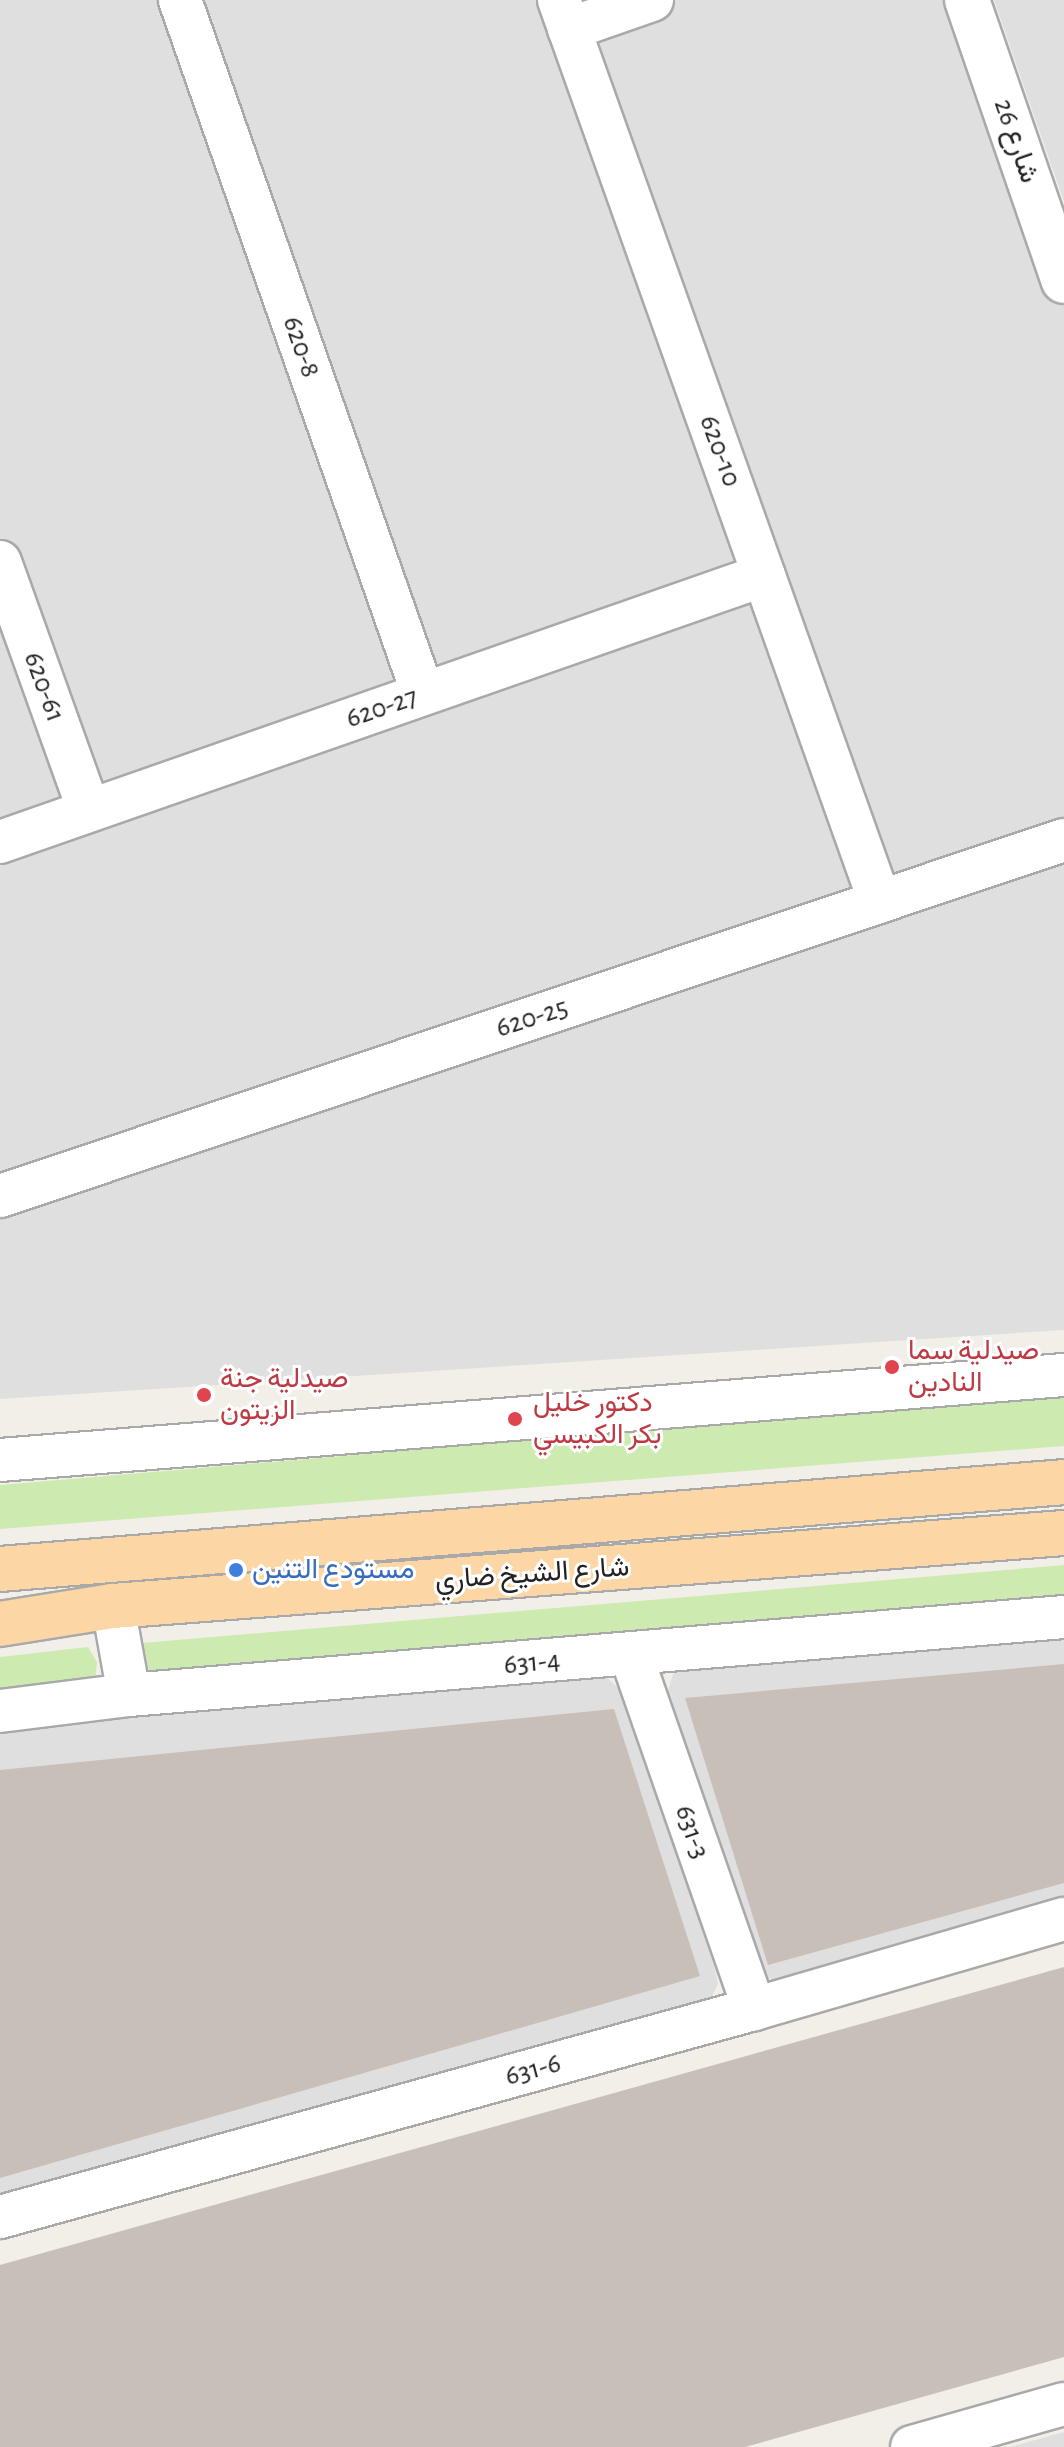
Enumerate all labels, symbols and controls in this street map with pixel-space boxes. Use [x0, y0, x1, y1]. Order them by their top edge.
street label: شارع 26 [986, 94, 1046, 188]
street label: 620-8 [275, 312, 327, 382]
street label: 620-10 [692, 411, 748, 491]
street label: 620-61 [16, 647, 72, 727]
street label: 620-27 [342, 680, 422, 736]
street label: 620-25 [492, 991, 572, 1045]
place label: صيدلية سما النادين [908, 1334, 1039, 1400]
marker: صيدلية سما النادين [883, 1358, 901, 1376]
place label: صيدلية جنة الزيتون [220, 1362, 349, 1428]
marker: صيدلية جنة الزيتون [195, 1386, 213, 1404]
place label: دكتور خليل بكر الكبيسي [533, 1386, 662, 1452]
marker: دكتور خليل بكر الكبيسي [504, 1408, 526, 1430]
street label: شارع الشيخ ضاري [434, 1550, 630, 1598]
place label: مستودع التنين [252, 1553, 414, 1587]
marker: مستودع التنين [227, 1561, 245, 1579]
street label: 631-4 [502, 1644, 562, 1682]
street label: 631-3 [667, 1801, 717, 1863]
street label: 631-6 [502, 2047, 564, 2093]

